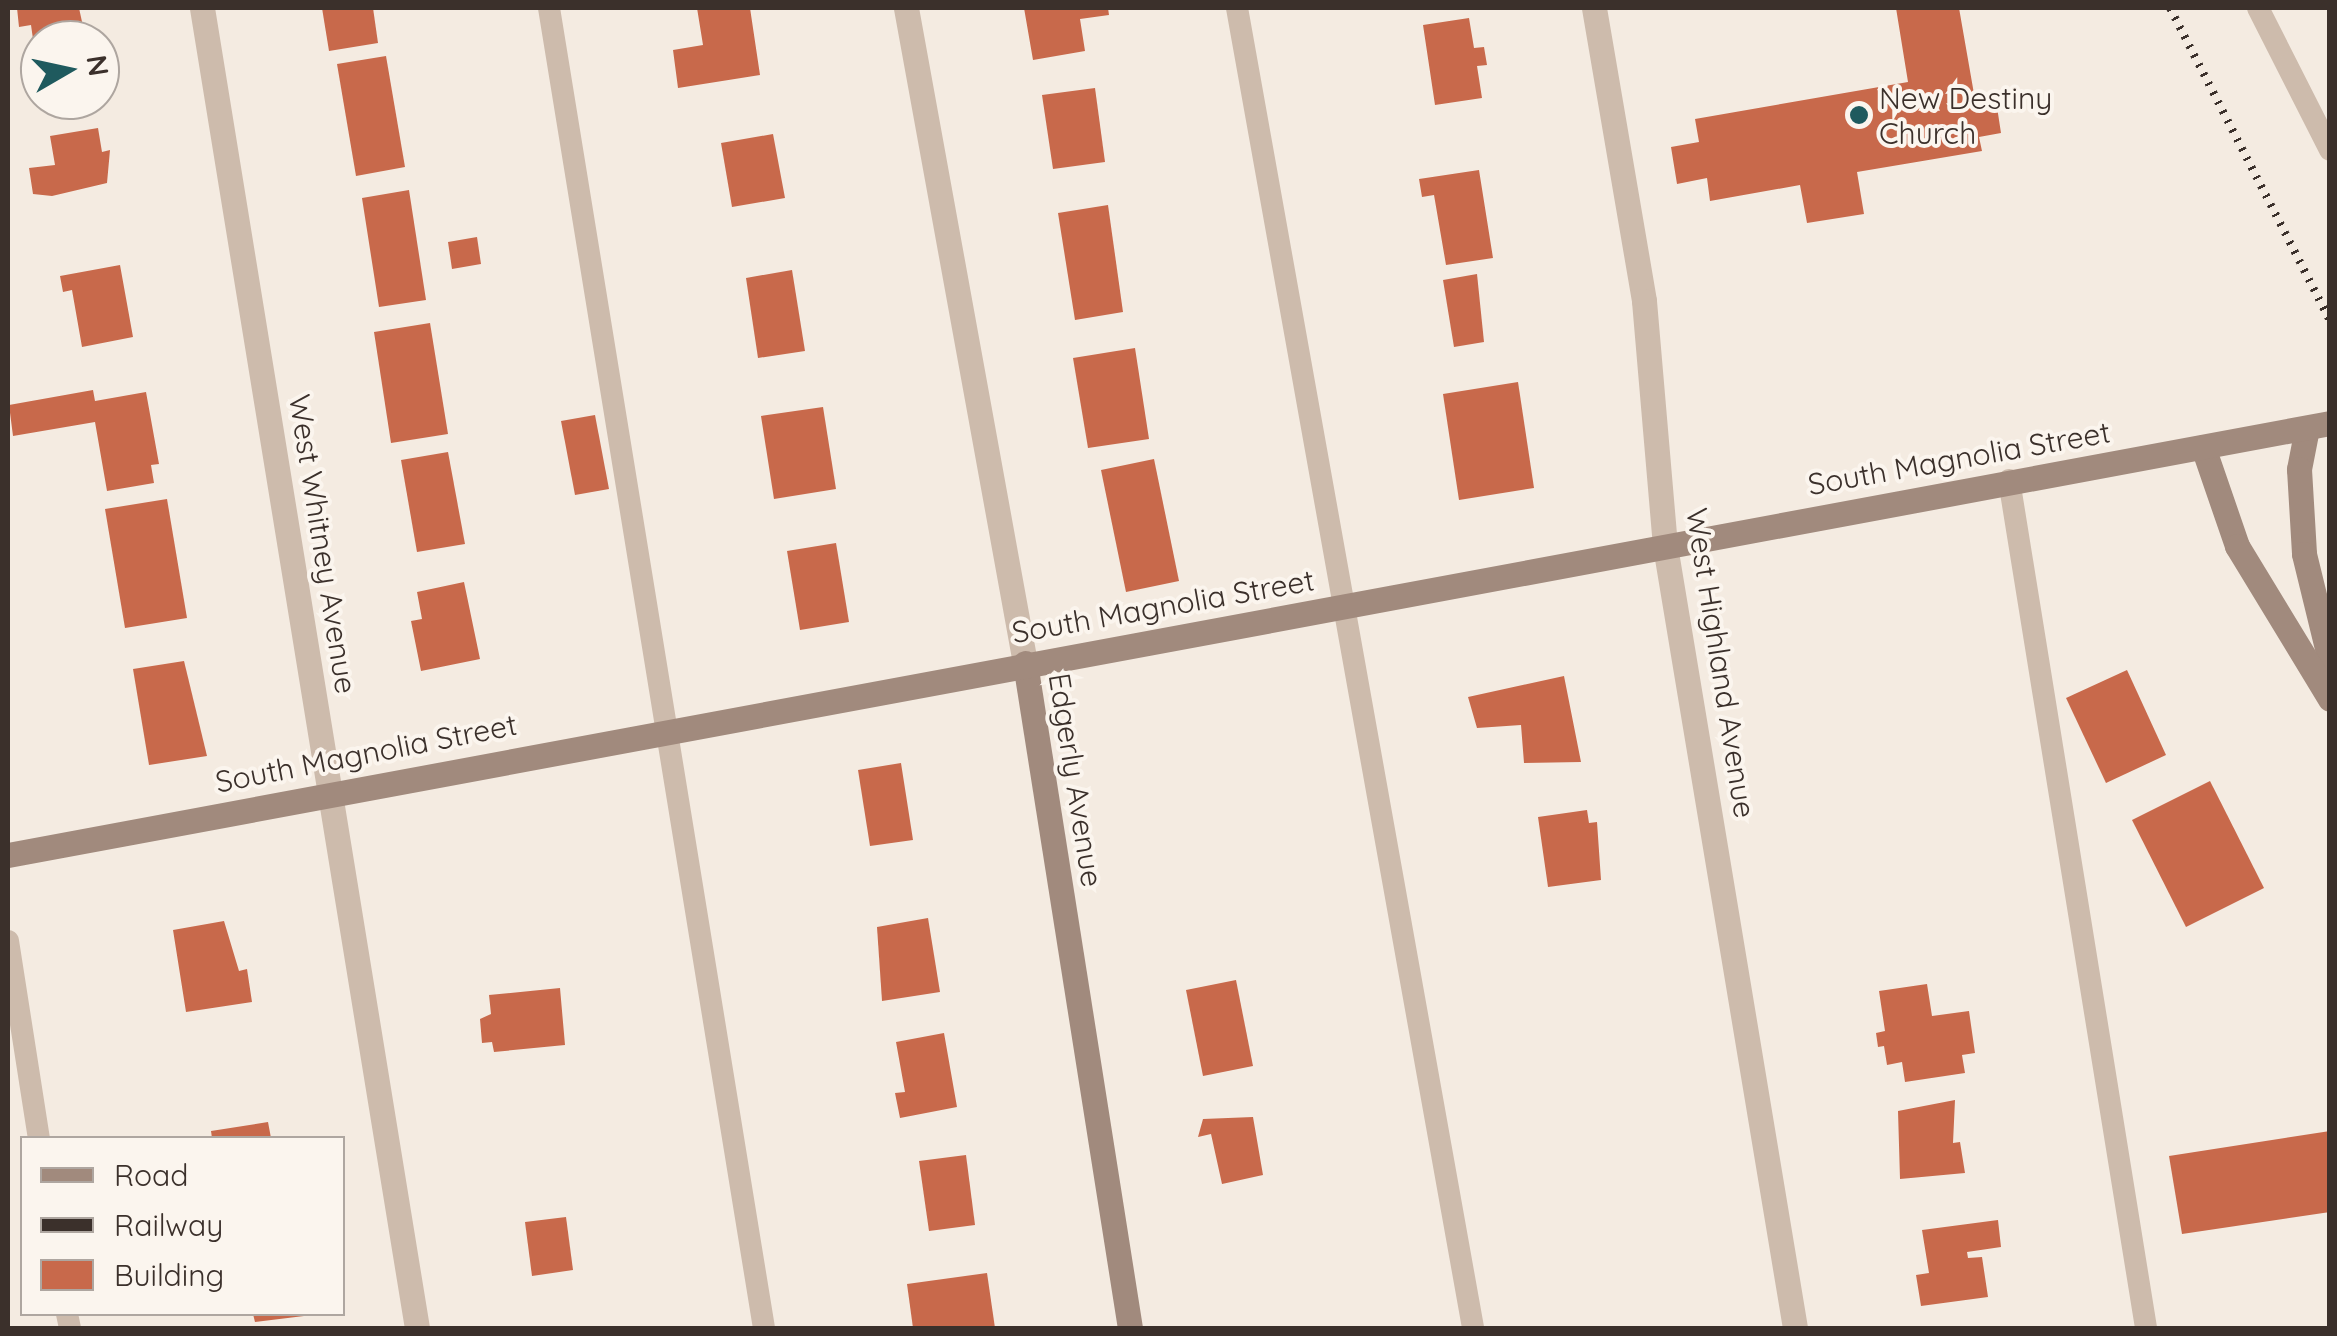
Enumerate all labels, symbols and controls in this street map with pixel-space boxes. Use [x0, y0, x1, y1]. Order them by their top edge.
north arrow [20, 20, 120, 120]
text: N [79, 53, 117, 78]
place label: New Destiny Church [1879, 80, 2052, 150]
marker: New Destiny Church [1848, 104, 1870, 126]
street label: West Whitney Avenue [282, 392, 364, 696]
street label: South Magnolia Street [1805, 414, 2113, 502]
street label: West Highland Avenue [1679, 506, 1763, 820]
street label: South Magnolia Street [1009, 562, 1317, 650]
street label: Edgerly Avenue [1041, 671, 1111, 889]
street label: South Magnolia Street [212, 706, 520, 800]
legend [20, 1136, 345, 1316]
text: Road [114, 1156, 188, 1194]
text: Railway [114, 1206, 223, 1244]
text: Building [114, 1256, 224, 1294]

